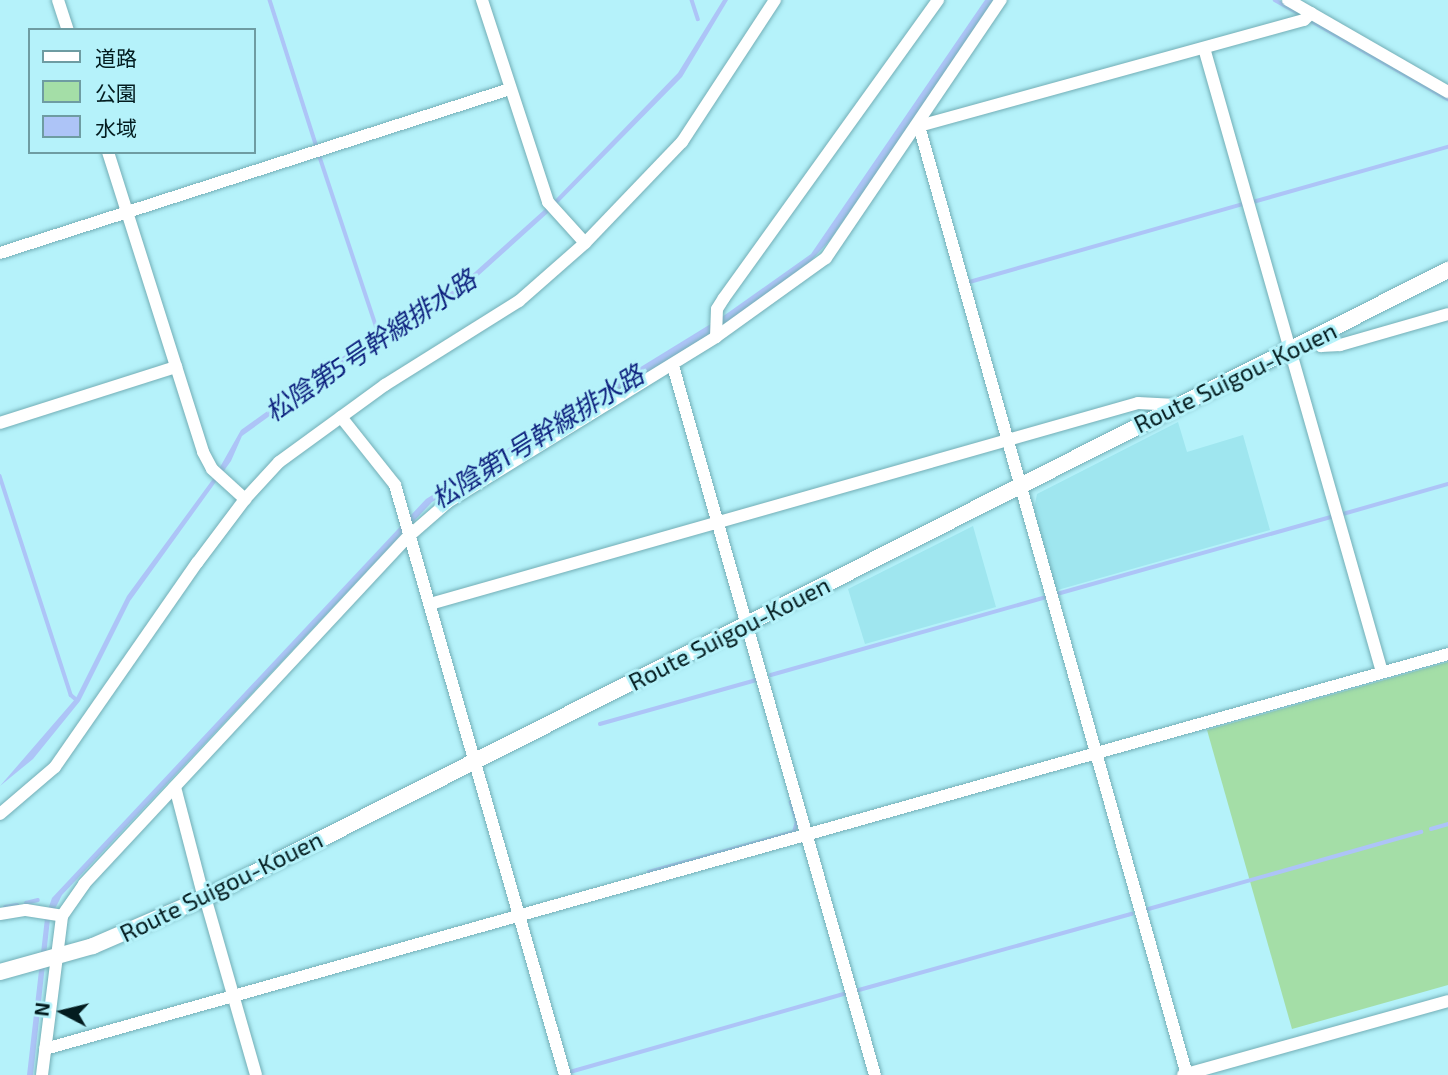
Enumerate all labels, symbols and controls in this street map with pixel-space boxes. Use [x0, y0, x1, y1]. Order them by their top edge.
legend [28, 28, 256, 154]
text: 道路 [95, 45, 137, 70]
text: 公園 [95, 80, 137, 105]
text: 水域 [95, 115, 137, 140]
water label: 松陰第5号幹線排水路 [259, 263, 481, 427]
street label: Route Suigou-Kouen [1129, 315, 1341, 439]
water label: 松陰第1号幹線排水路 [425, 358, 649, 514]
street label: Route Suigou-Kouen [624, 570, 834, 696]
street label: Route Suigou-Kouen [115, 824, 327, 948]
north arrow [28, 977, 98, 1047]
text: N [29, 1001, 54, 1018]

